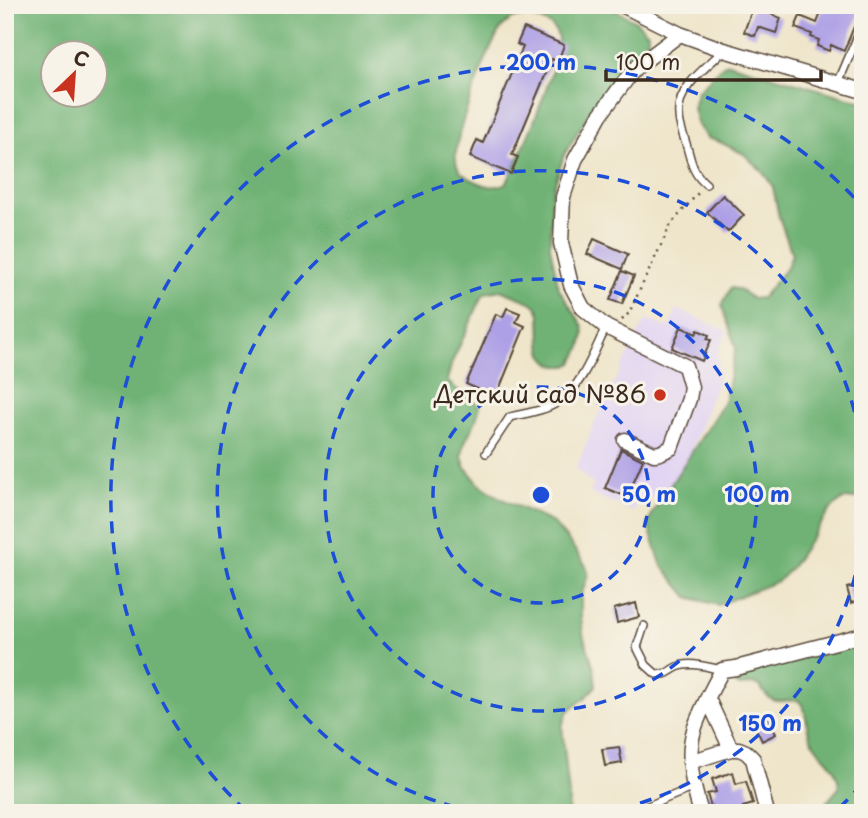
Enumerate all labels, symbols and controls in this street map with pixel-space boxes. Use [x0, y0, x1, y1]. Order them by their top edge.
north arrow [38, 38, 108, 108]
scale bar [606, 38, 821, 82]
text: С [69, 42, 94, 73]
text: 200 m [506, 45, 576, 77]
text: 100 m [616, 45, 680, 77]
place label: Детский сад №86 [433, 375, 646, 411]
marker: Детский сад №86 [652, 387, 668, 403]
text: 50 m [622, 477, 676, 509]
text: 100 m [724, 477, 790, 509]
centre of rings [529, 483, 553, 507]
text: 150 m [738, 706, 802, 738]

